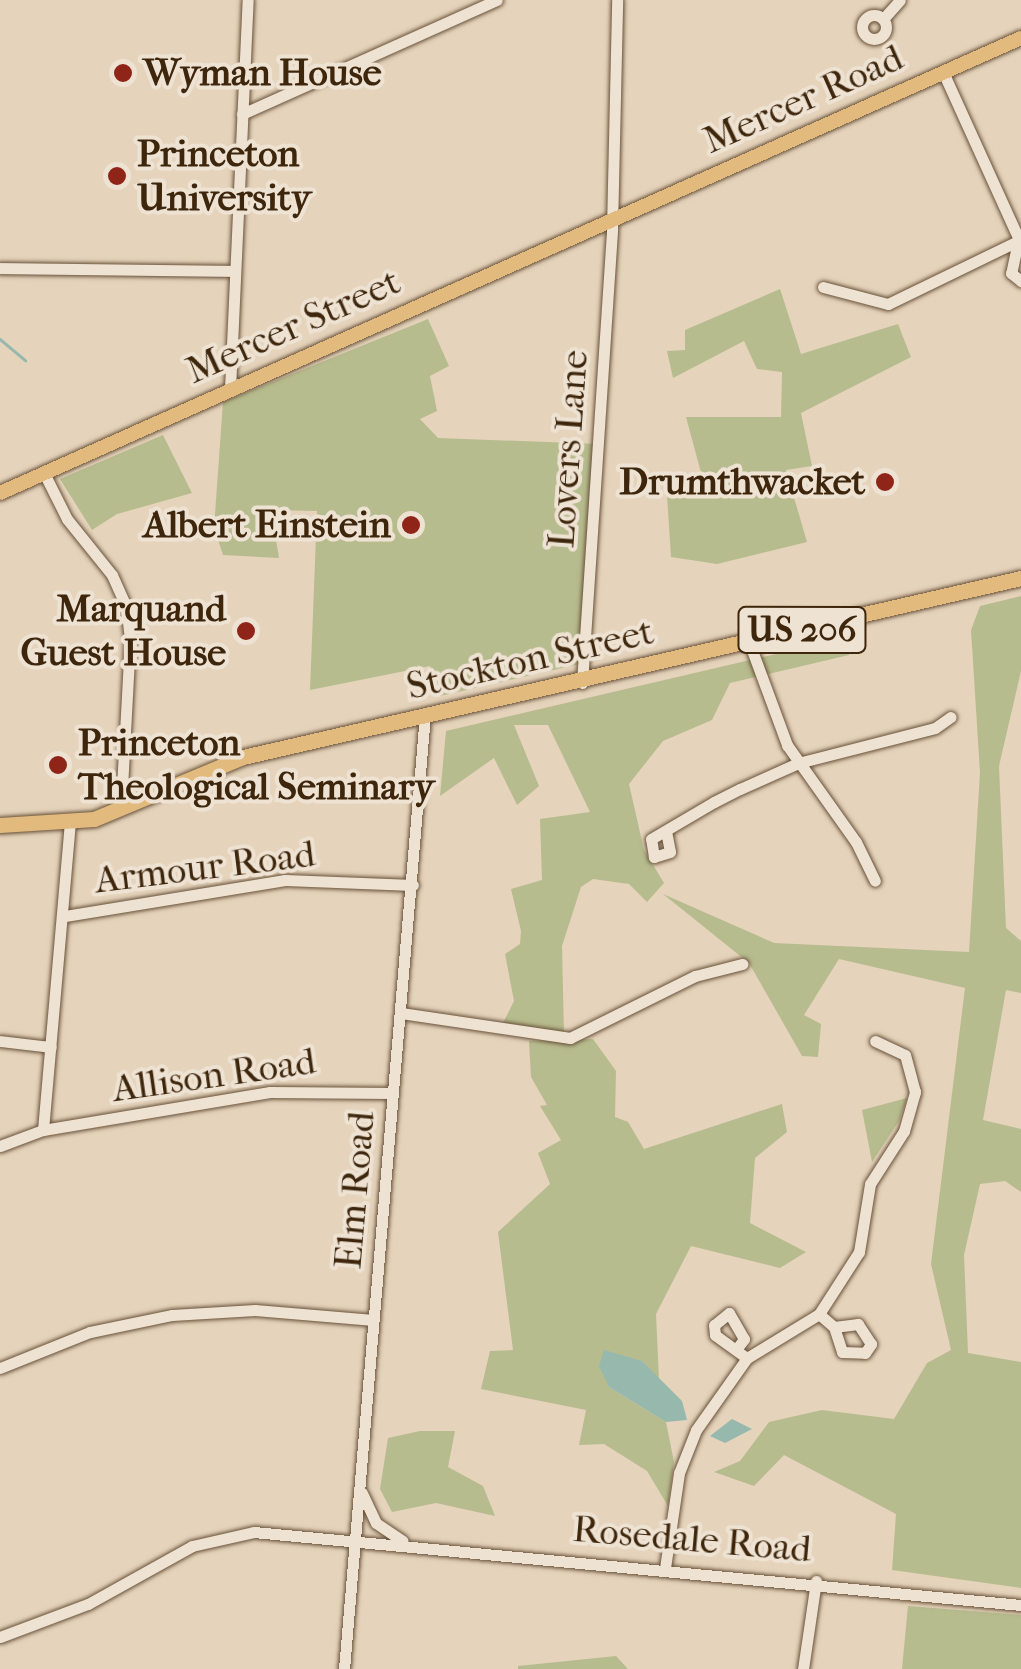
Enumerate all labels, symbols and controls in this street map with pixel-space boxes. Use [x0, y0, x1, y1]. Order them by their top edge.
street label: Mercer Road [696, 35, 910, 163]
place label: Wyman House [143, 50, 382, 96]
marker: Wyman House [112, 62, 134, 84]
place label: Princeton University [137, 131, 311, 220]
marker: Princeton University [106, 165, 128, 187]
street label: Mercer Street [179, 259, 407, 393]
street label: Lovers Lane [538, 348, 598, 550]
place label: Drumthwacket [619, 459, 865, 505]
marker: Drumthwacket [874, 471, 896, 493]
place label: Albert Einstein [143, 502, 391, 548]
marker: Albert Einstein [400, 514, 422, 536]
place label: Marquand Guest House [20, 586, 226, 676]
road number: US 206 [737, 600, 867, 660]
street label: Stockton Street [402, 608, 658, 710]
marker: Marquand Guest House [235, 620, 257, 642]
place label: Princeton Theological Seminary [78, 720, 435, 809]
marker: Princeton Theological Seminary [47, 754, 69, 776]
street label: Armour Road [92, 831, 318, 903]
street label: Allison Road [109, 1038, 319, 1112]
street label: Elm Road [325, 1109, 385, 1271]
street label: Rosedale Road [571, 1506, 813, 1572]

